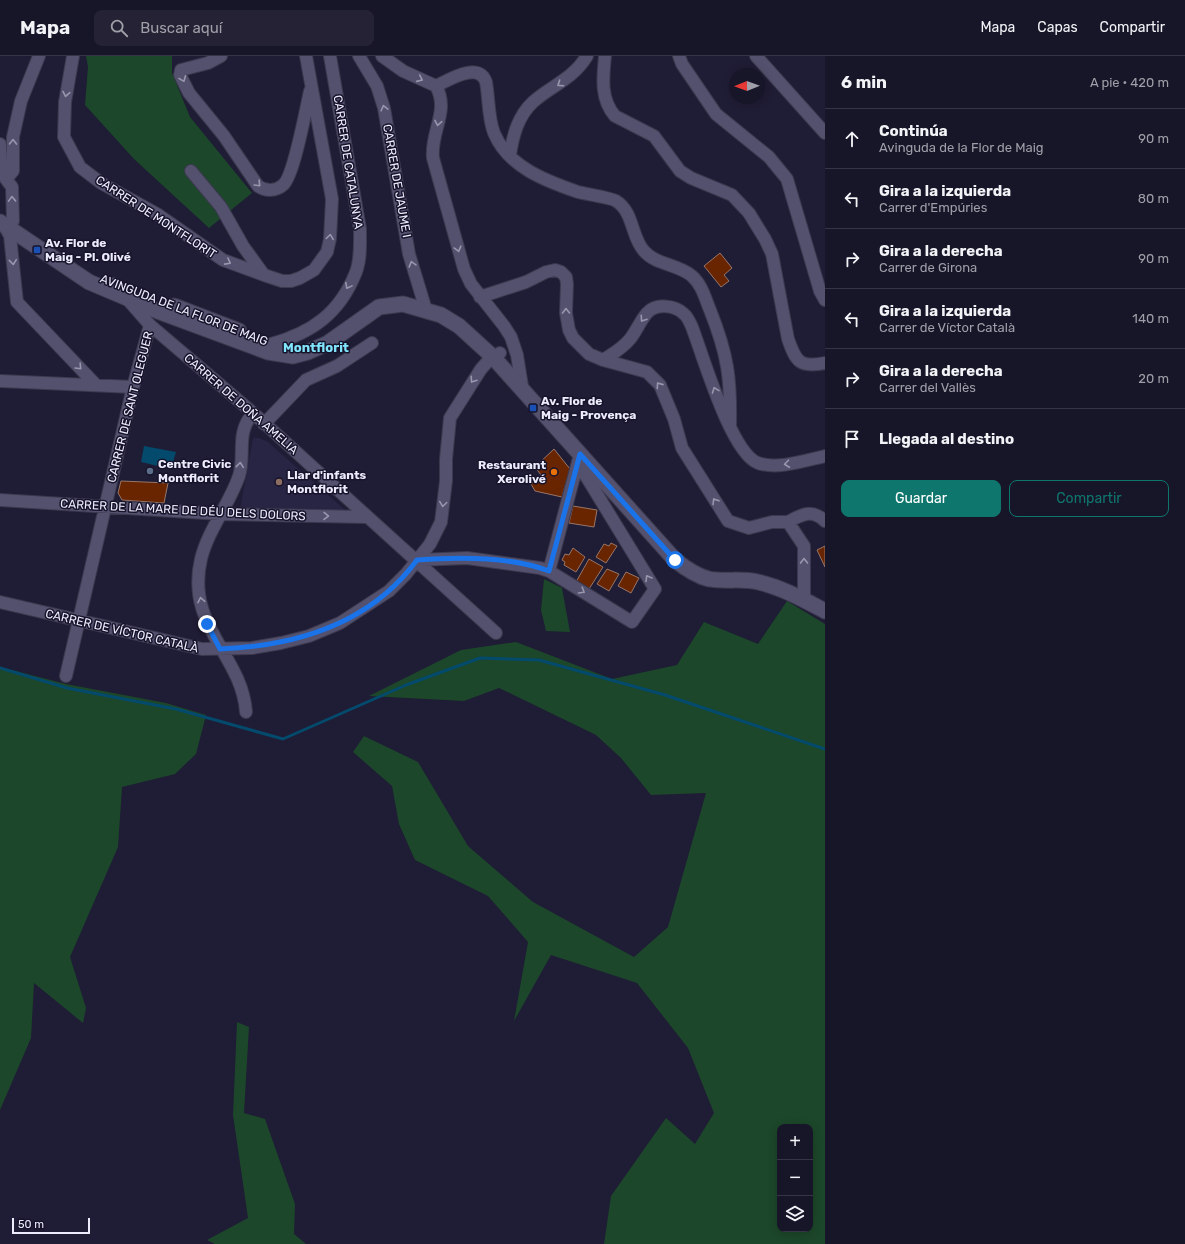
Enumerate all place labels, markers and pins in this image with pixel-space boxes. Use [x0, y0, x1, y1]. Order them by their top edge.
place label: Av. Flor de Maig - Pl. Olivé [45, 236, 131, 264]
marker: Av. Flor de Maig - Pl. Olivé [32, 245, 42, 255]
place label: Av. Flor de Maig - Provença [541, 394, 636, 422]
marker: Av. Flor de Maig - Provença [528, 403, 538, 413]
place label: Centre Civic Montflorit [158, 457, 231, 485]
place label: Restaurant Xerolivé [478, 458, 546, 486]
marker: Centre Civic Montflorit [145, 466, 155, 476]
marker: Restaurant Xerolivé [549, 467, 559, 477]
place label: Llar d'infants Montflorit [287, 468, 367, 496]
marker: Llar d'infants Montflorit [274, 477, 284, 487]

